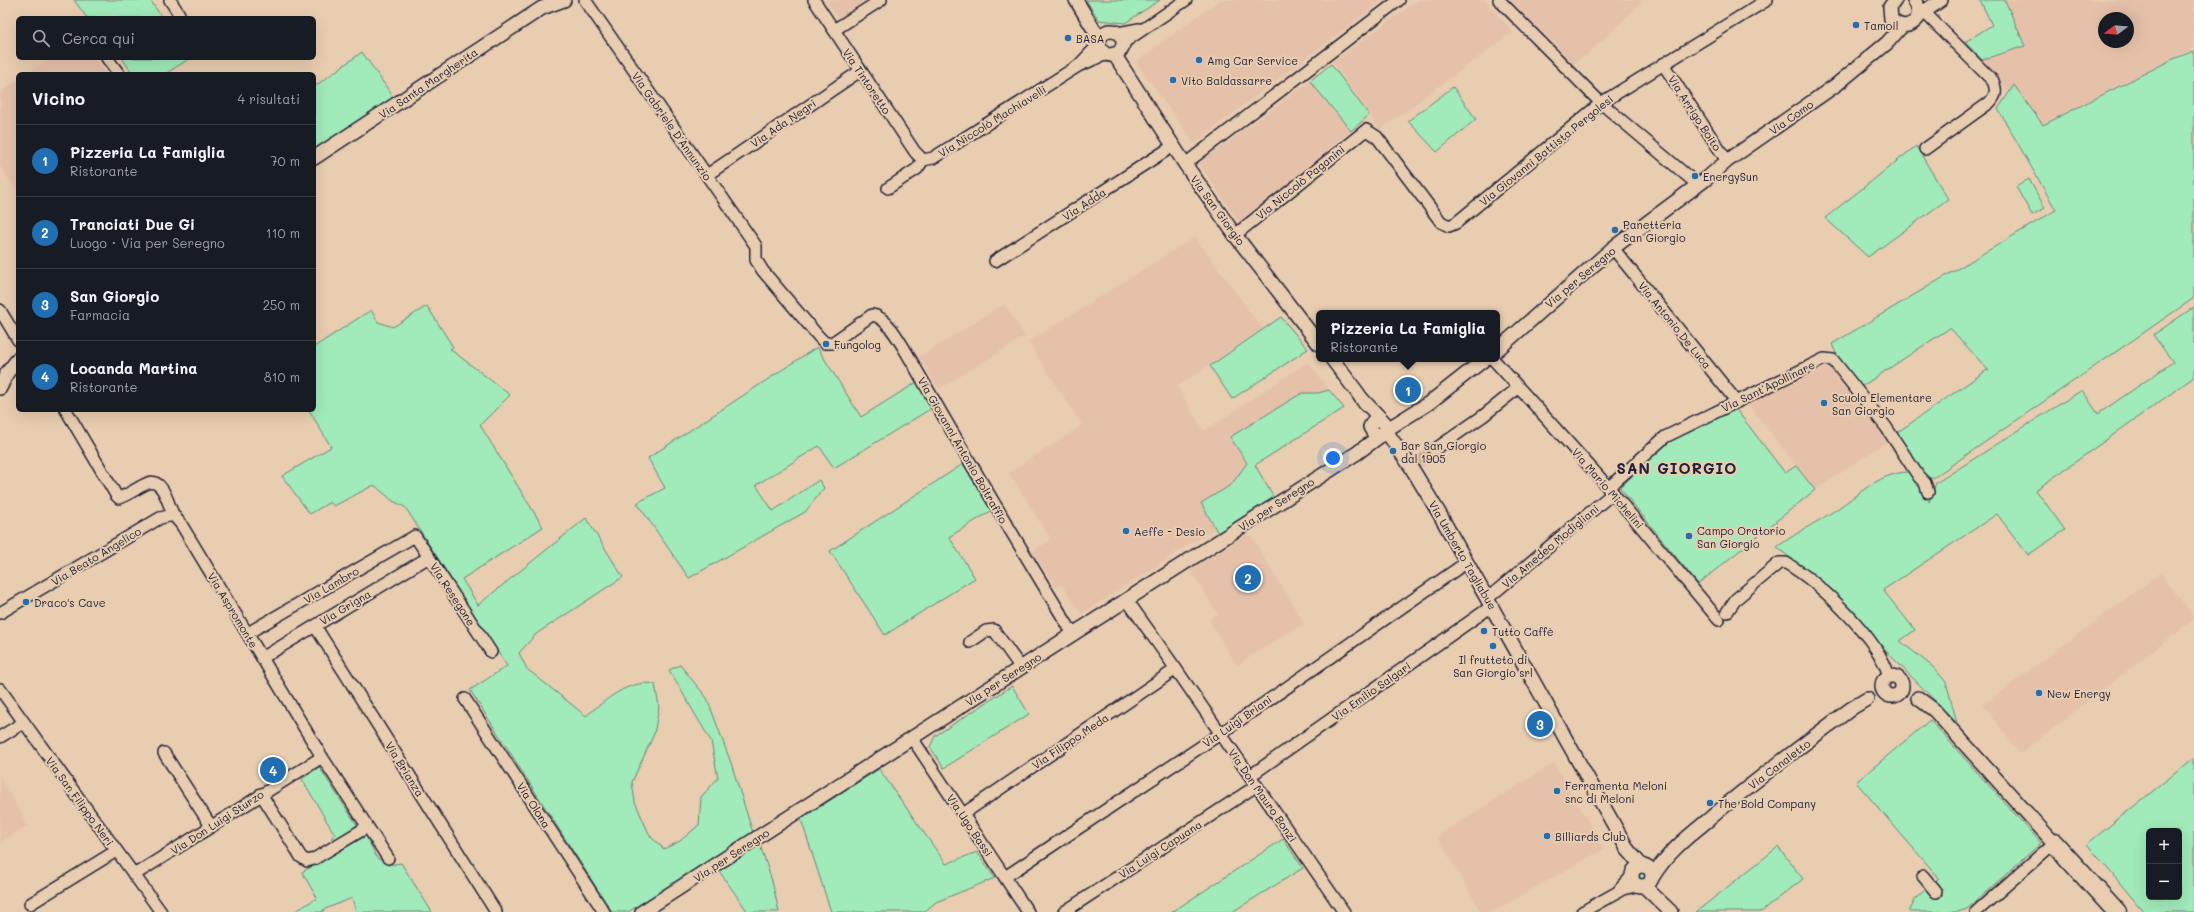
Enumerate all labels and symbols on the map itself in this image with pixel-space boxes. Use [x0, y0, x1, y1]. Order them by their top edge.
north arrow [2098, 12, 2134, 48]
place label: Tamoil [1864, 18, 1898, 33]
marker: Tamoil [1851, 20, 1861, 30]
place label: BASA [1076, 31, 1104, 46]
marker: BASA [1063, 33, 1073, 43]
street label: Via Santa Margherita [376, 44, 481, 122]
street label: Via Tintoretto [839, 45, 895, 117]
place label: Amg Car Service [1207, 53, 1298, 68]
marker: Amg Car Service [1194, 55, 1204, 65]
street label: Via Gabriele D'Annunzio [629, 69, 716, 184]
street label: Via Arrigo Boito [1665, 72, 1725, 154]
place label: Vito Baldassarre [1181, 73, 1272, 88]
marker: Vito Baldassarre [1168, 75, 1178, 85]
street label: Via Niccolò Machiavelli [935, 82, 1049, 160]
street label: Via Giovanni Battista Pergolesi [1476, 91, 1616, 209]
street label: Via Ada Negri [747, 96, 819, 150]
street label: Via Como [1766, 96, 1816, 138]
street label: Via Niccolò Paganini [1252, 141, 1348, 223]
place label: EnergySun [1703, 169, 1758, 184]
marker: EnergySun [1690, 171, 1700, 181]
street label: Via San Giorgio [1187, 172, 1249, 248]
street label: Via Adda [1059, 184, 1109, 224]
place label: Panetteria San Giorgio [1623, 217, 1686, 245]
marker: Panetteria San Giorgio [1610, 225, 1620, 235]
street label: Via per Seregno [1542, 243, 1619, 311]
street label: Via Antonio De Luca [1635, 278, 1715, 372]
place label: Fungolog [834, 337, 881, 352]
marker: Fungolog [821, 339, 831, 349]
street label: Via Sant'Apollinare [1719, 357, 1817, 415]
street label: Via Giovanni Antonio Boltraffio [915, 374, 1011, 526]
pin: 1 [1395, 375, 1421, 405]
place label: Scuola Elementare San Giorgio [1832, 390, 1932, 418]
marker: Scuola Elementare San Giorgio [1819, 398, 1829, 408]
place label: Bar San Giorgio dal 1905 [1401, 438, 1487, 466]
street label: Via Mario Michelini [1569, 444, 1647, 532]
marker: Bar San Giorgio dal 1905 [1388, 446, 1398, 456]
your location [1323, 448, 1343, 468]
district label: SAN GIORGIO [1617, 458, 1737, 478]
street label: Via per Seregno [1235, 474, 1317, 534]
street label: Via Umberto Tagliabue [1426, 498, 1500, 612]
street label: Via Amedeo Modigliani [1498, 501, 1602, 591]
street label: Via Beato Angelico [48, 523, 144, 589]
place label: Campo Oratorio San Giorgio [1697, 523, 1786, 551]
place label: Aeffe - Desio [1134, 524, 1206, 539]
marker: Aeffe - Desio [1121, 526, 1131, 536]
marker: Campo Oratorio San Giorgio [1684, 531, 1694, 541]
street label: Via Resegone [427, 559, 479, 629]
street label: Via Lambro [301, 563, 362, 607]
pin: 2 [1235, 563, 1261, 593]
street label: Via Aspromonte [205, 569, 262, 651]
street label: Via Grigna [317, 586, 373, 628]
place label: Draco's Cave [34, 595, 106, 610]
marker: Draco's Cave [21, 597, 31, 607]
place label: Tutto Caffè [1492, 624, 1554, 639]
marker: Tutto Caffè [1479, 626, 1489, 636]
marker: Il frutteto di San Giorgio srl [1488, 641, 1498, 651]
street label: Via per Seregno [962, 649, 1044, 709]
place label: Il frutteto di San Giorgio srl [1453, 652, 1533, 680]
street label: Via Emilio Salgari [1328, 658, 1414, 724]
place label: New Energy [2047, 686, 2111, 701]
marker: New Energy [2034, 688, 2044, 698]
street label: Via Luigi Briani [1199, 692, 1275, 750]
pin: 3 [1527, 709, 1553, 739]
street label: Via Filippo Meda [1029, 710, 1111, 772]
street label: Via Canaletto [1745, 735, 1814, 792]
street label: Via Brianza [382, 739, 428, 800]
street label: Via Don Mauro Bonzi [1225, 745, 1301, 845]
street label: Via San Filippo Neri [43, 753, 117, 849]
pin: 4 [260, 755, 286, 785]
place label: Ferramenta Meloni snc di Meloni [1565, 778, 1667, 806]
street label: Via Olona [514, 779, 554, 831]
street label: Via Don Luigi Sturzo [168, 786, 267, 858]
marker: Ferramenta Meloni snc di Meloni [1552, 786, 1562, 796]
street label: Via Ugo Bassi [944, 791, 996, 859]
place label: The Bold Company [1718, 796, 1816, 811]
marker: The Bold Company [1705, 798, 1715, 808]
street label: Via Luigi Capuana [1115, 816, 1205, 882]
street label: Via per Seregno [690, 825, 772, 885]
place label: Billiards Club [1555, 829, 1626, 844]
marker: Billiards Club [1542, 831, 1552, 841]

